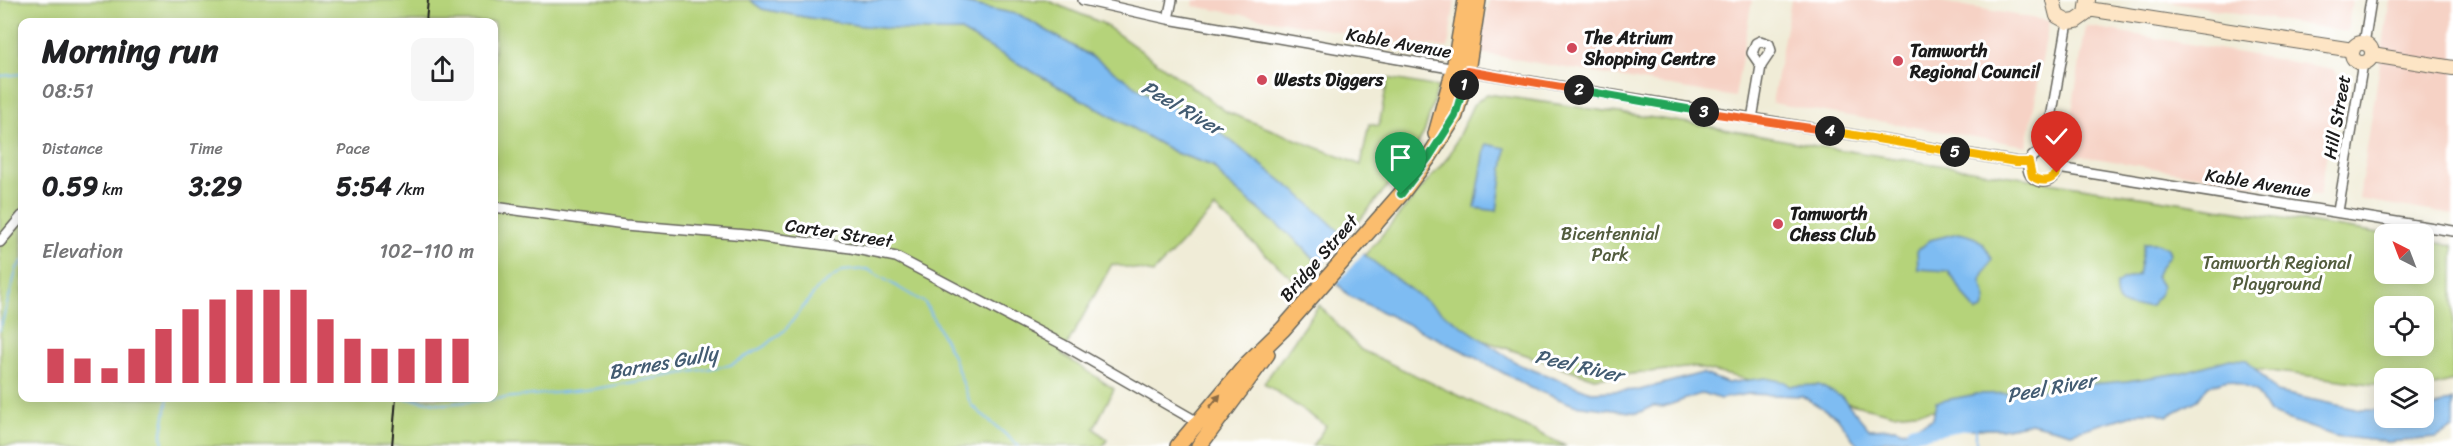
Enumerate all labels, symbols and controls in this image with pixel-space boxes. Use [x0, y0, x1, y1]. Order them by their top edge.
street label: Kable Avenue [1344, 18, 1454, 68]
text: Morning run [42, 22, 218, 80]
place label: The Atrium Shopping Centre [1583, 22, 1716, 75]
place label: Tamworth Regional Council [1909, 35, 2041, 88]
button: share [411, 38, 474, 101]
marker: The Atrium Shopping Centre [1565, 41, 1579, 55]
marker: Tamworth Regional Council [1891, 54, 1905, 68]
place label: Wests Diggers [1274, 64, 1384, 96]
pin: 1 [1449, 70, 1479, 100]
text: 1 [1461, 70, 1467, 99]
water label: Peel River [1135, 71, 1233, 147]
street label: Hill Street [2314, 72, 2360, 162]
marker: Wests Diggers [1255, 73, 1269, 87]
text: 08:51 [42, 74, 94, 109]
pin: 2 [1564, 75, 1594, 105]
text: 2 [1574, 75, 1584, 104]
pin: 3 [1689, 97, 1719, 127]
text: 3 [1700, 97, 1708, 126]
pin [2031, 111, 2082, 173]
pin: 4 [1815, 116, 1845, 146]
text: 4 [1825, 116, 1835, 145]
icon: check [2040, 120, 2073, 153]
pin [1375, 132, 1426, 194]
text: Distance [42, 134, 103, 163]
text: Time [189, 134, 223, 163]
text: Pace [336, 134, 370, 163]
pin: 5 [1940, 137, 1970, 167]
text: 5 [1950, 137, 1960, 166]
icon: arrive [1384, 141, 1417, 174]
street label: Kable Avenue [2203, 159, 2313, 207]
text: 0.59 [42, 163, 98, 209]
text: 3:29 [189, 163, 242, 209]
text: 5:54 [336, 163, 392, 209]
text: km [98, 175, 123, 204]
text: /km [392, 175, 425, 204]
place label: Tamworth Chess Club [1789, 198, 1876, 251]
street label: Bridge Street [1272, 206, 1367, 309]
street label: Carter Street [783, 209, 896, 257]
marker: Tamworth Chess Club [1771, 217, 1785, 231]
park label: Bicentennial Park [1561, 218, 1660, 271]
north arrow [2374, 224, 2434, 284]
map controls [2374, 224, 2434, 428]
text: Elevation [42, 234, 123, 269]
text: 102–110 m [380, 234, 474, 269]
park label: Tamworth Regional Playground [2203, 247, 2352, 300]
button: locate [2374, 296, 2434, 356]
water label: Barnes Gully [606, 336, 723, 390]
water label: Peel River [1532, 339, 1630, 394]
water label: Peel River [2004, 362, 2102, 413]
button: layers [2374, 368, 2434, 428]
one-way arrow [1208, 394, 1221, 409]

